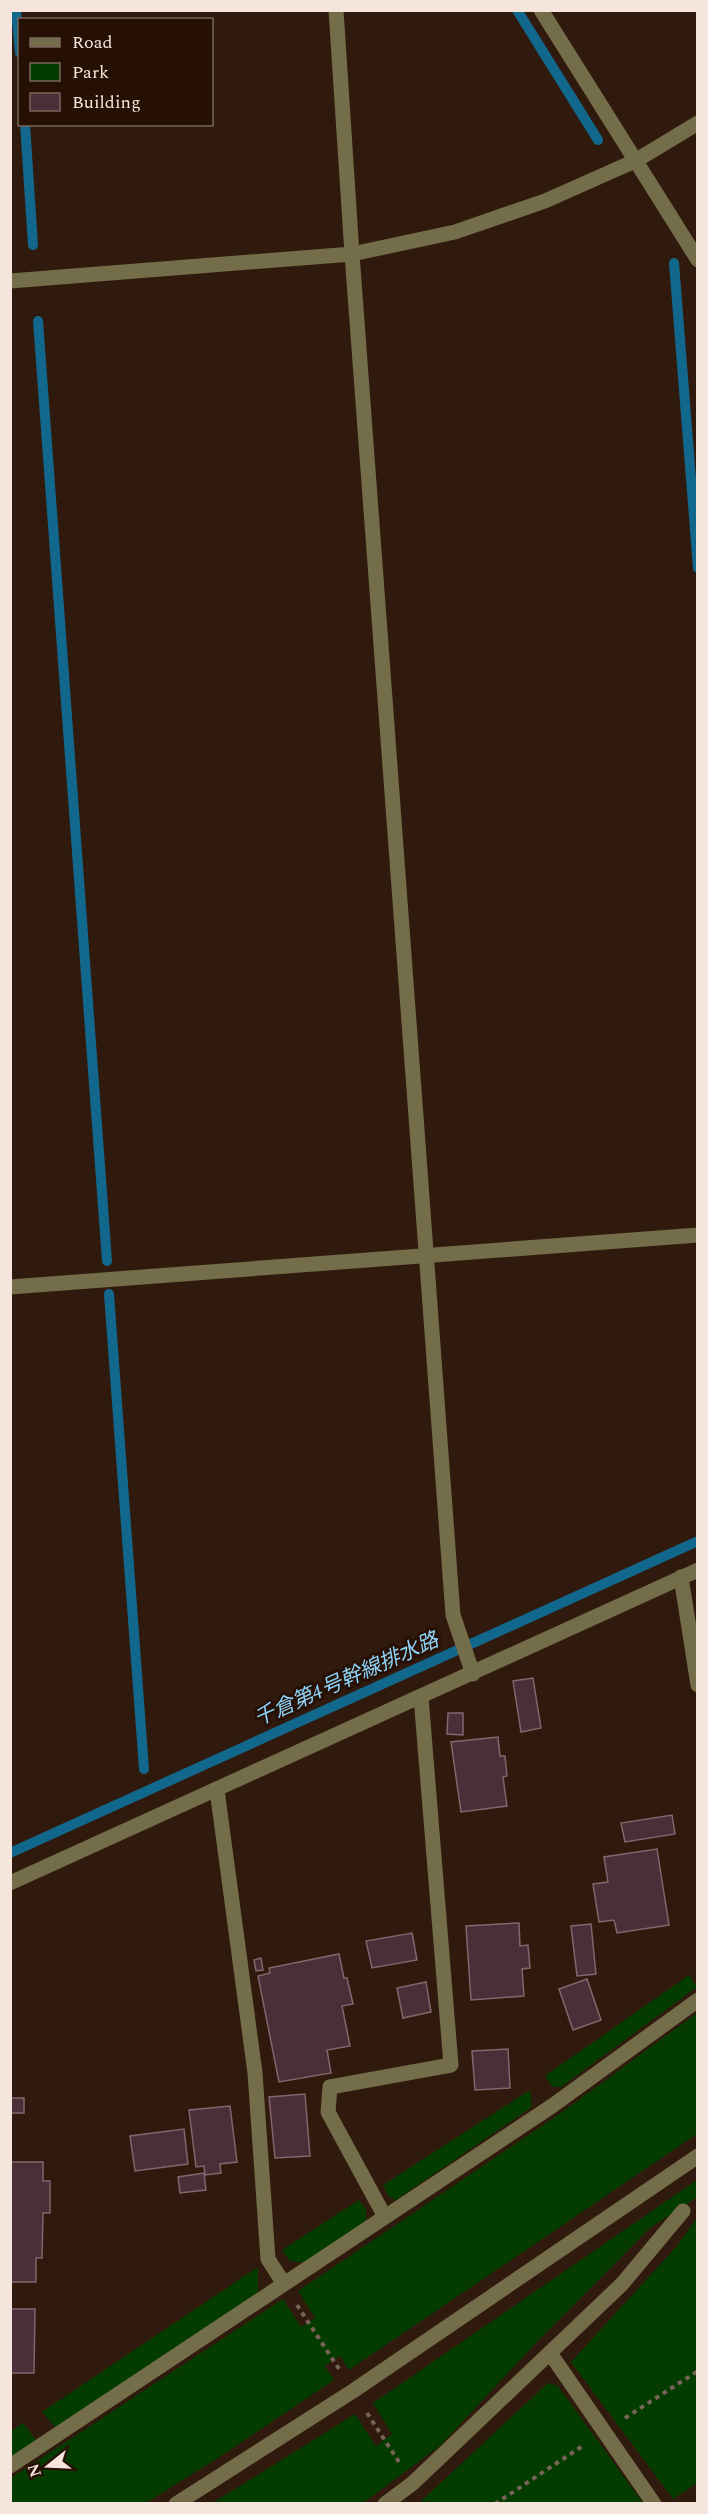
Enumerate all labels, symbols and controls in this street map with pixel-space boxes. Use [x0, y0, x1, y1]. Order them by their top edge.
legend [18, 18, 213, 126]
text: Road [72, 29, 113, 56]
text: Park [72, 59, 109, 86]
text: Building [72, 89, 141, 116]
water label: 千倉第4号幹線排水路 [249, 1624, 446, 1735]
north arrow [18, 2436, 78, 2496]
text: N [21, 2460, 48, 2480]

